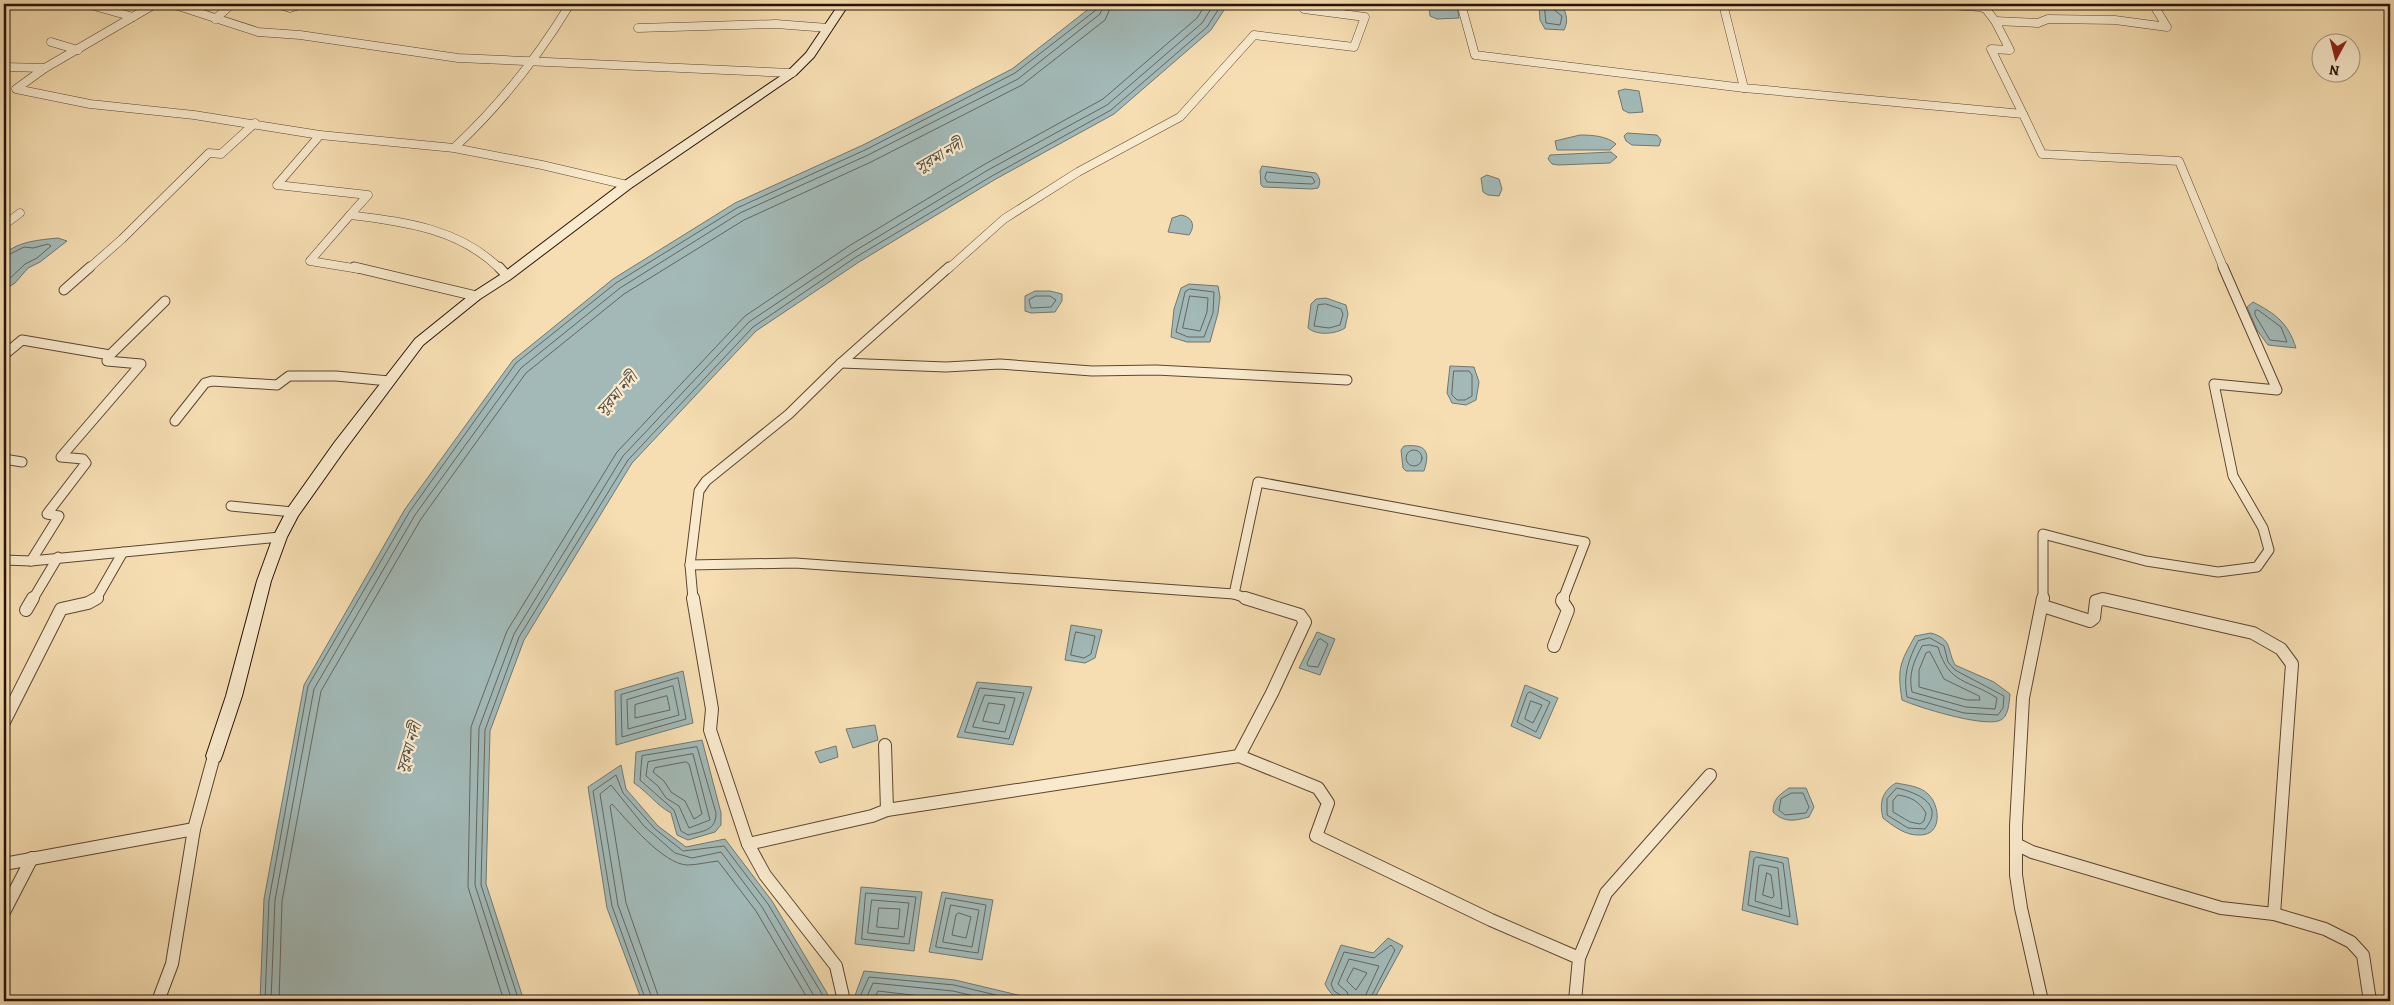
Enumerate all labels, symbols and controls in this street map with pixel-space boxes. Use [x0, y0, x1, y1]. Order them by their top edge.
north arrow [2312, 32, 2362, 82]
text: N [2328, 60, 2341, 80]
water label: সুরমা নদী [911, 133, 969, 179]
water label: সুরমা নদী [591, 366, 644, 421]
water label: সুরমা নদী [391, 718, 428, 776]

